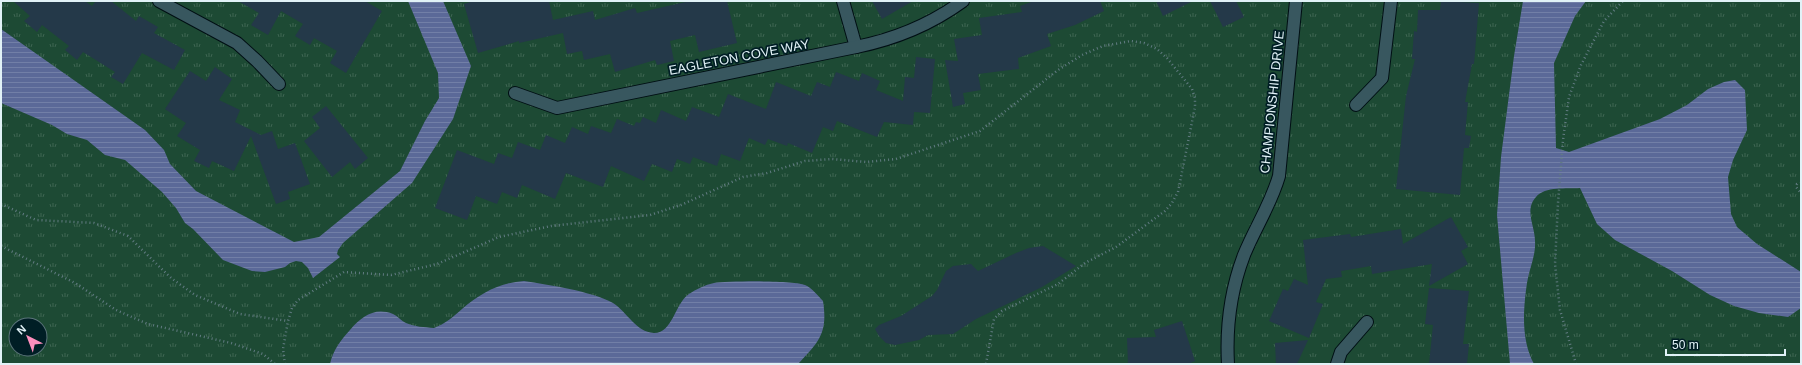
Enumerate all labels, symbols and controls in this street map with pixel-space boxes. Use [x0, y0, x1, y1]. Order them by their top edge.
street label: CHAMPIONSHIP DRIVE [1257, 30, 1287, 174]
street label: EAGLETON COVE WAY [667, 36, 811, 78]
north arrow [8, 317, 48, 357]
text: N [14, 322, 28, 337]
scale bar [1666, 331, 1785, 357]
text: 50 m [1672, 338, 1699, 352]

